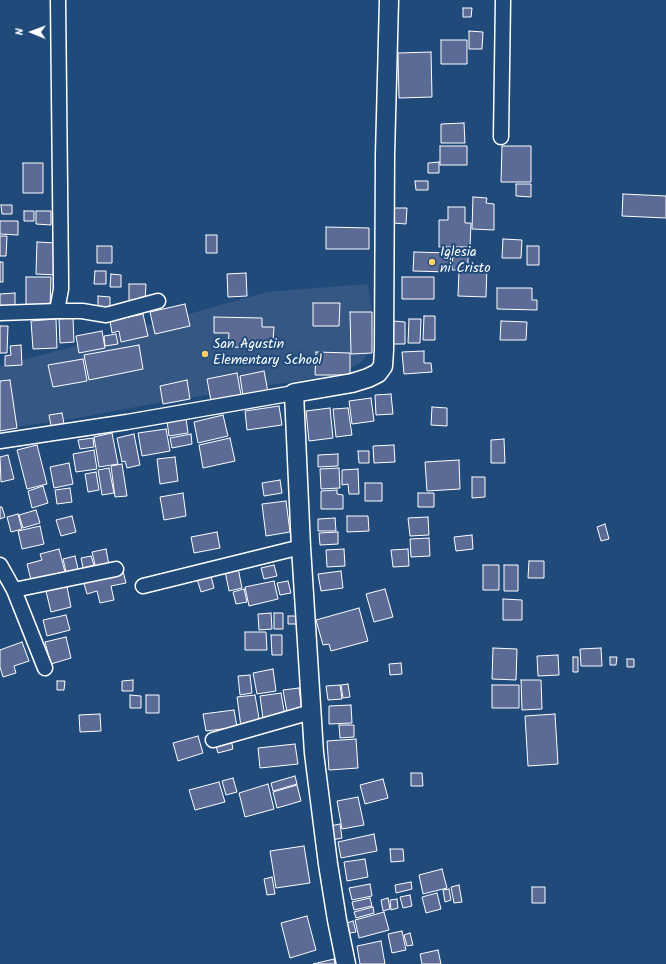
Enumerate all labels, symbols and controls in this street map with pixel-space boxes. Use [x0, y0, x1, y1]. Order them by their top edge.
north arrow [12, 12, 52, 52]
text: N [11, 28, 29, 35]
place label: Iglesia ni Cristo [440, 246, 490, 278]
marker: Iglesia ni Cristo [427, 257, 437, 267]
place label: San Agustin Elementary School [213, 338, 322, 370]
marker: San Agustin Elementary School [200, 349, 210, 359]

